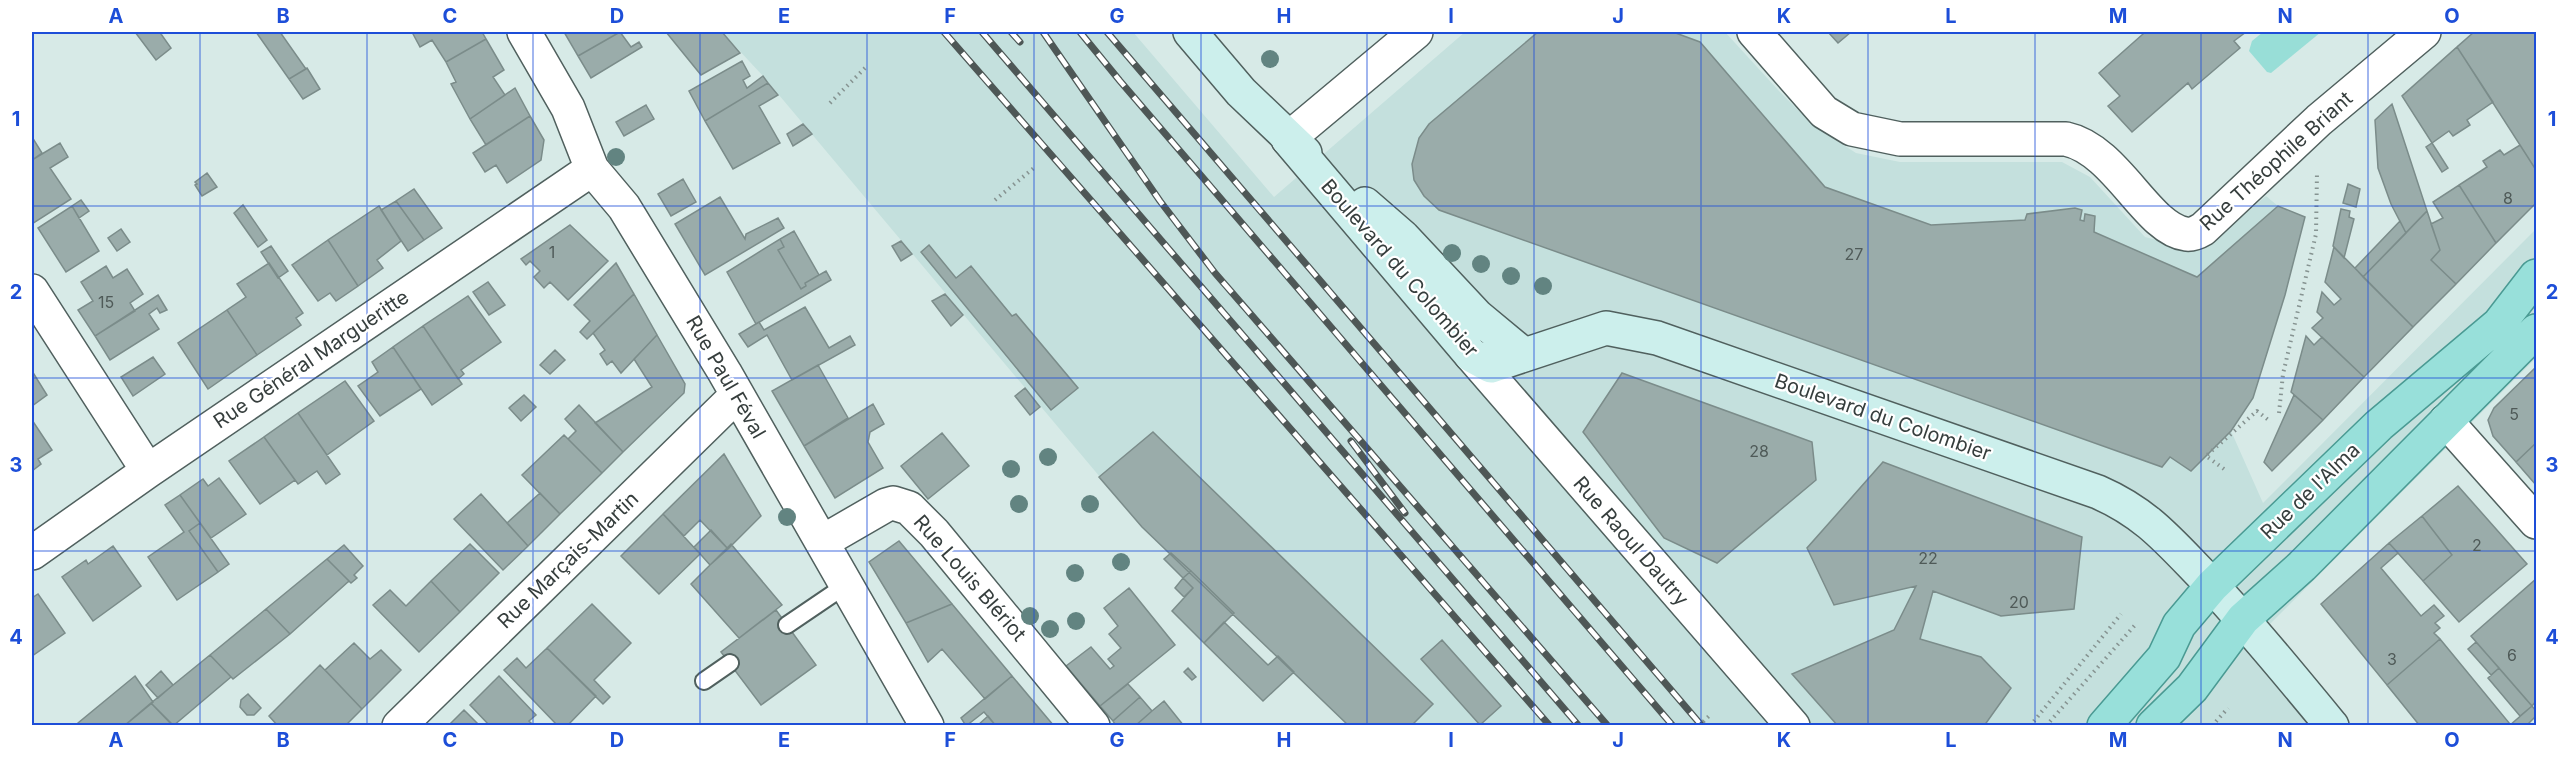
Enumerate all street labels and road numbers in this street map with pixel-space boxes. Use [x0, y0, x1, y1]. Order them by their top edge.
street label: Rue Théophile Briant [2195, 86, 2357, 236]
street label: Boulevard du Colombier [1316, 174, 1484, 362]
street label: Rue Général Margueritte [209, 285, 413, 433]
street label: Rue Paul Féval [681, 311, 771, 443]
street label: Boulevard du Colombier [1772, 369, 1995, 466]
street label: Rue de l'Alma [2256, 438, 2364, 544]
street label: Rue Raoul Dautry [1568, 471, 1694, 611]
street label: Rue Marçais-Martin [493, 487, 643, 633]
street label: Rue Louis Blériot [909, 510, 1031, 646]

